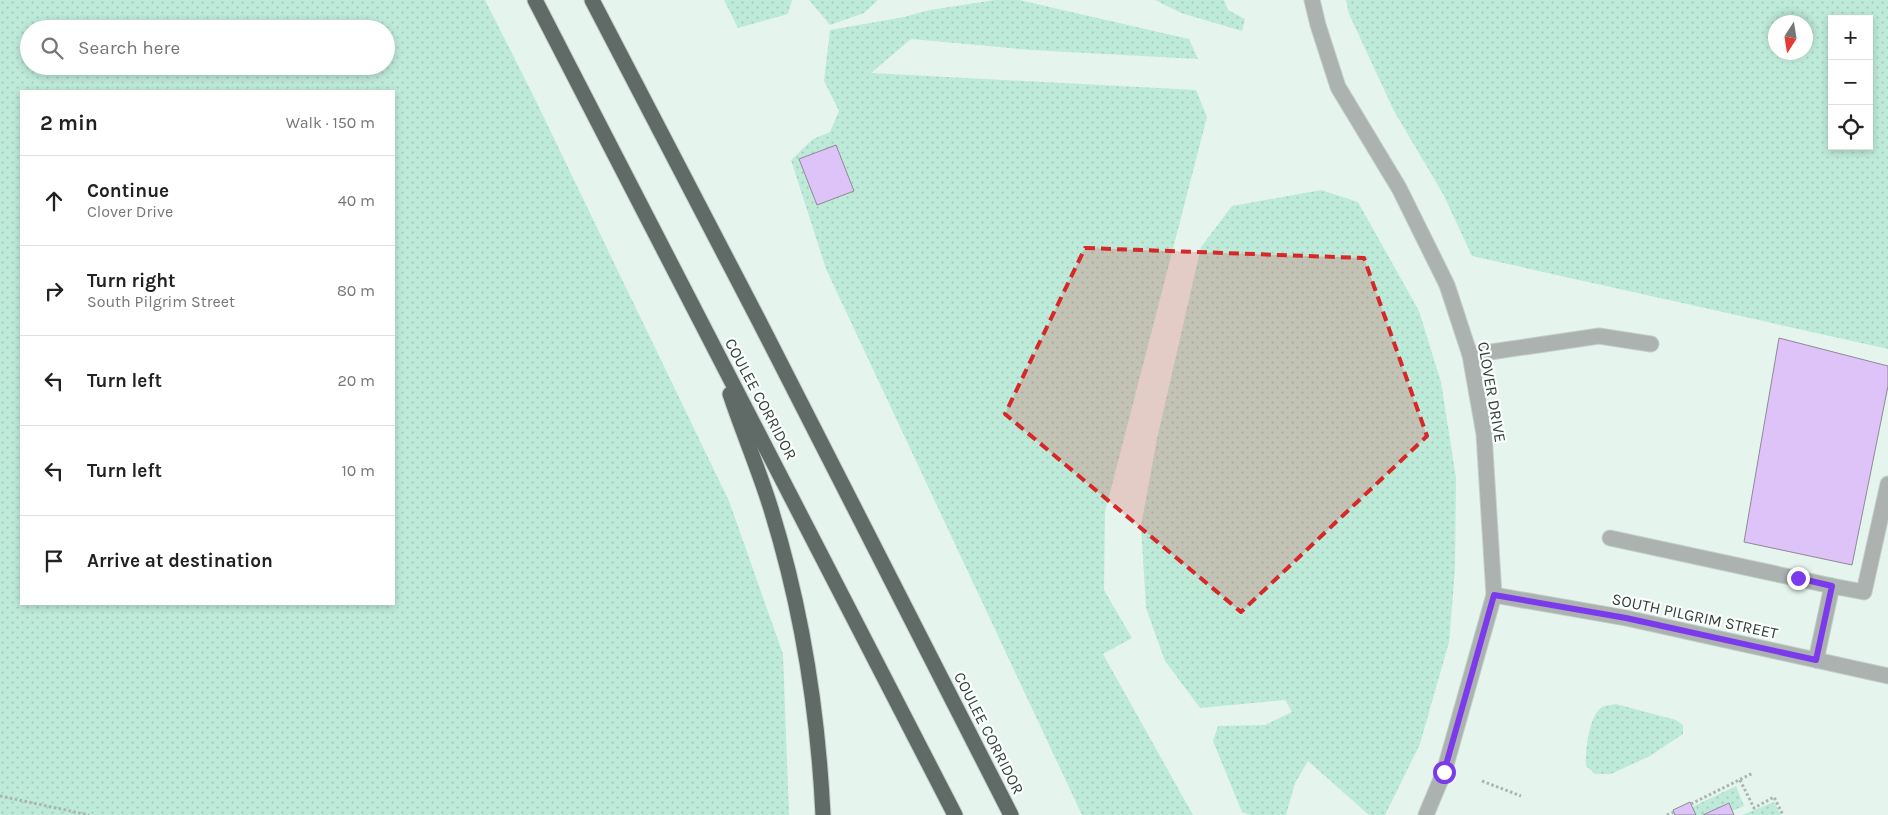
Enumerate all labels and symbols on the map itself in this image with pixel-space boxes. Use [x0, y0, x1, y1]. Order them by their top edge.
north arrow [1768, 15, 1813, 60]
street label: COULEE CORRIDOR [721, 335, 801, 463]
street label: CLOVER DRIVE [1474, 340, 1510, 444]
route end [1787, 567, 1810, 590]
street label: SOUTH PILGRIM STREET [1610, 589, 1780, 643]
street label: COULEE CORRIDOR [950, 669, 1028, 797]
route start [1433, 761, 1456, 784]

